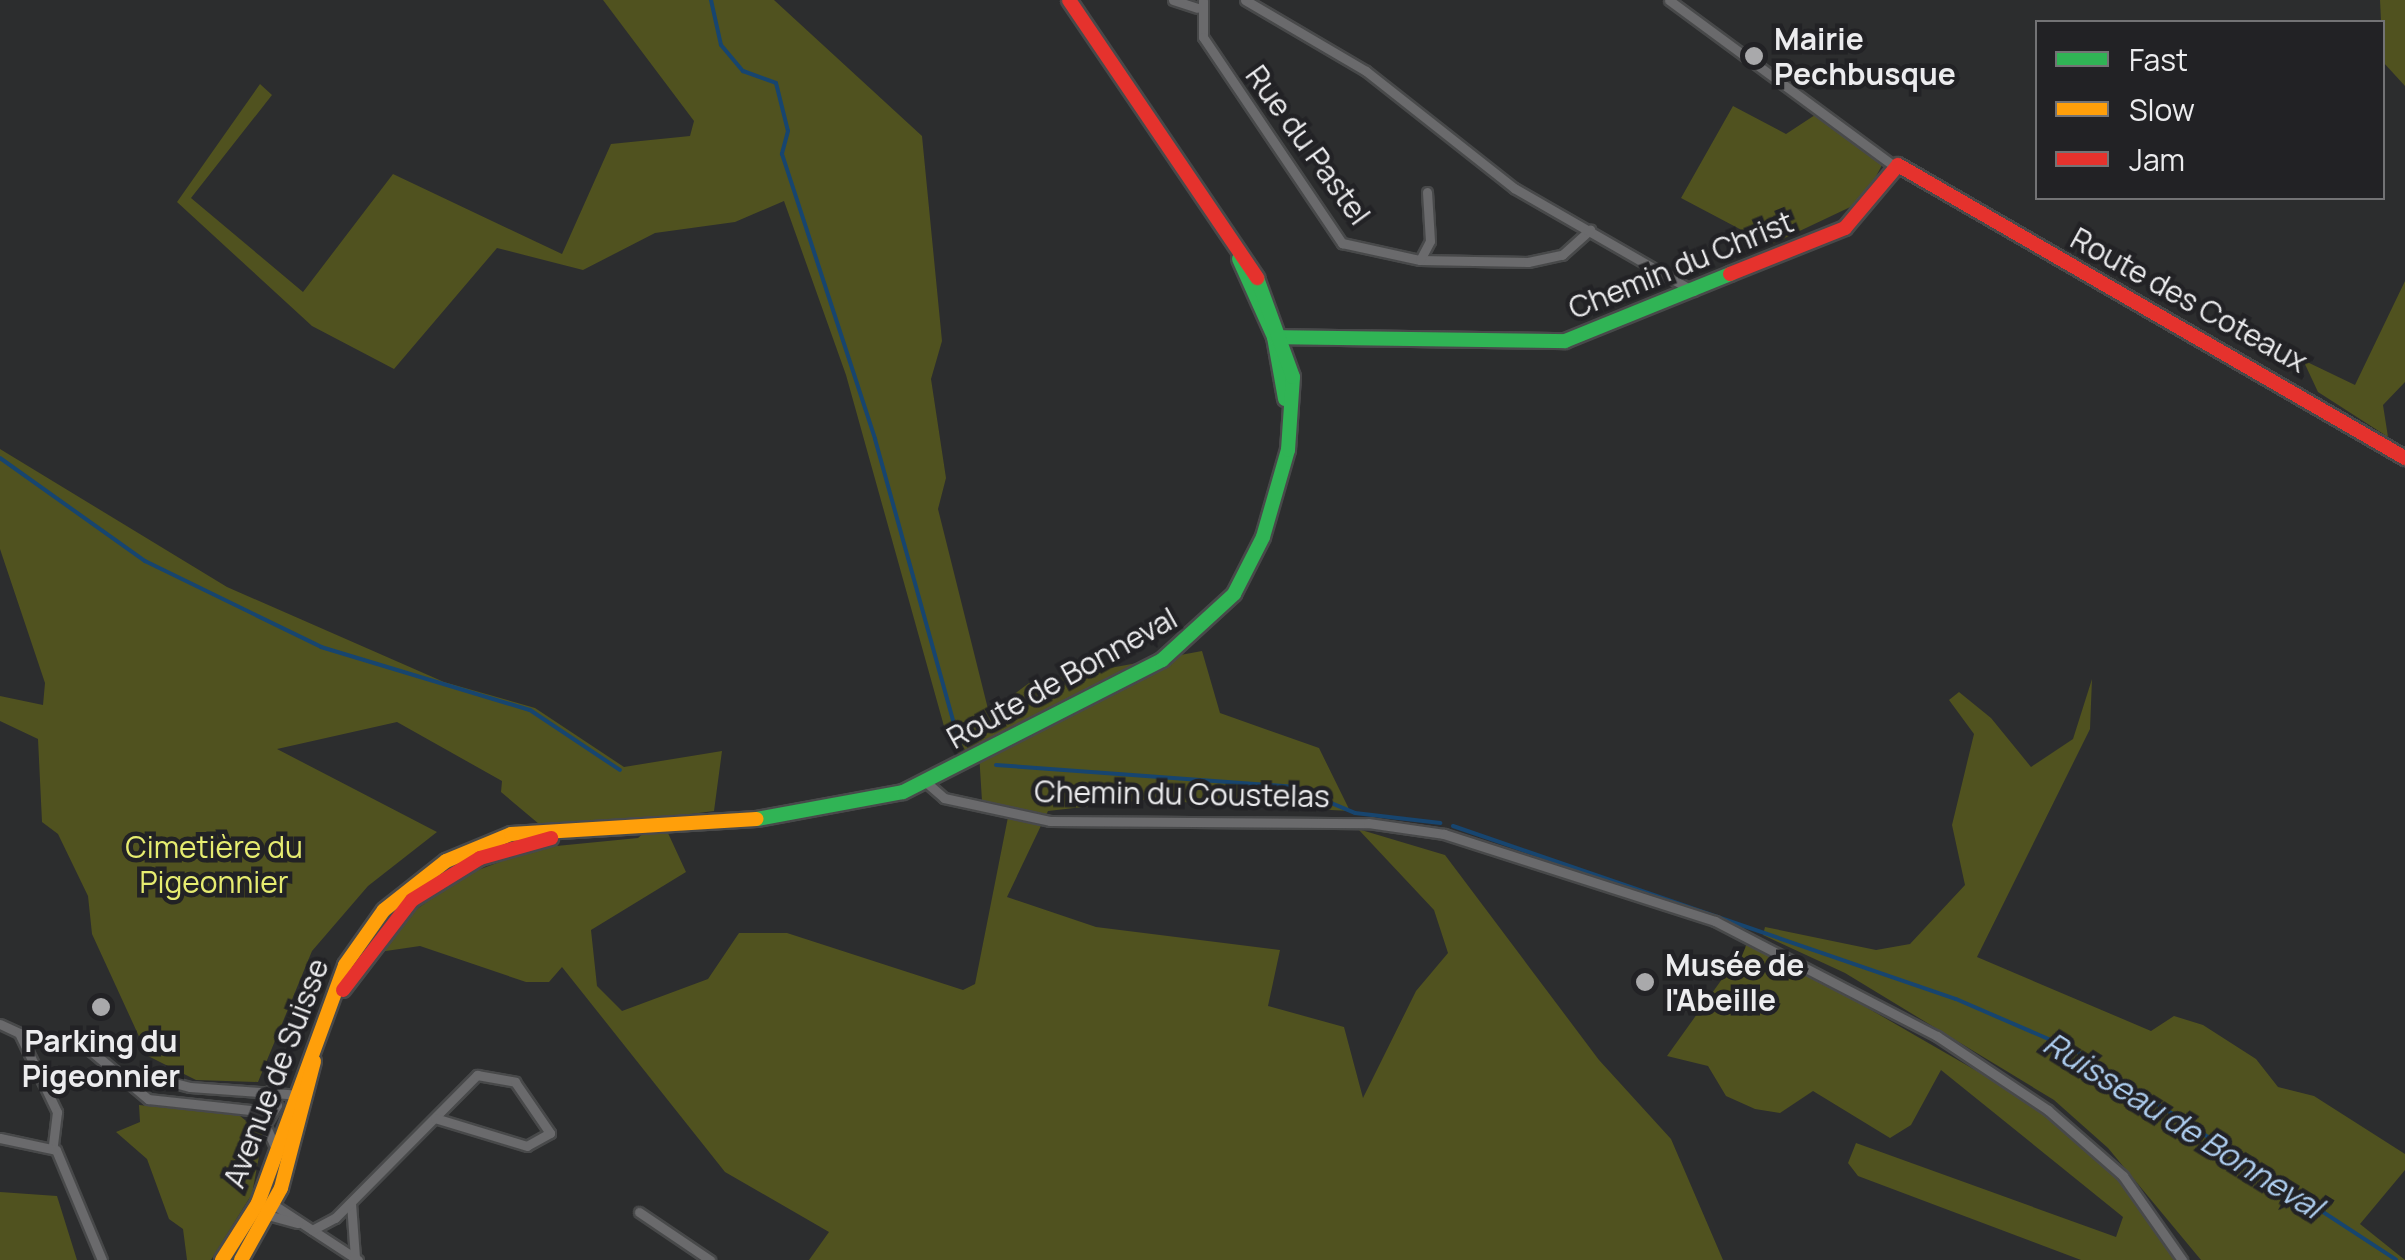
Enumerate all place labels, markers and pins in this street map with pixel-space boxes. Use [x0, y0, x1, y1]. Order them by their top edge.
place label: Mairie Pechbusque [1774, 21, 1956, 92]
marker: Mairie Pechbusque [1743, 45, 1765, 67]
place label: Musée de l'Abeille [1665, 947, 1804, 1018]
marker: Musée de l'Abeille [1634, 971, 1656, 993]
marker: Parking du Pigeonnier [90, 996, 112, 1018]
place label: Parking du Pigeonnier [22, 1023, 180, 1094]

